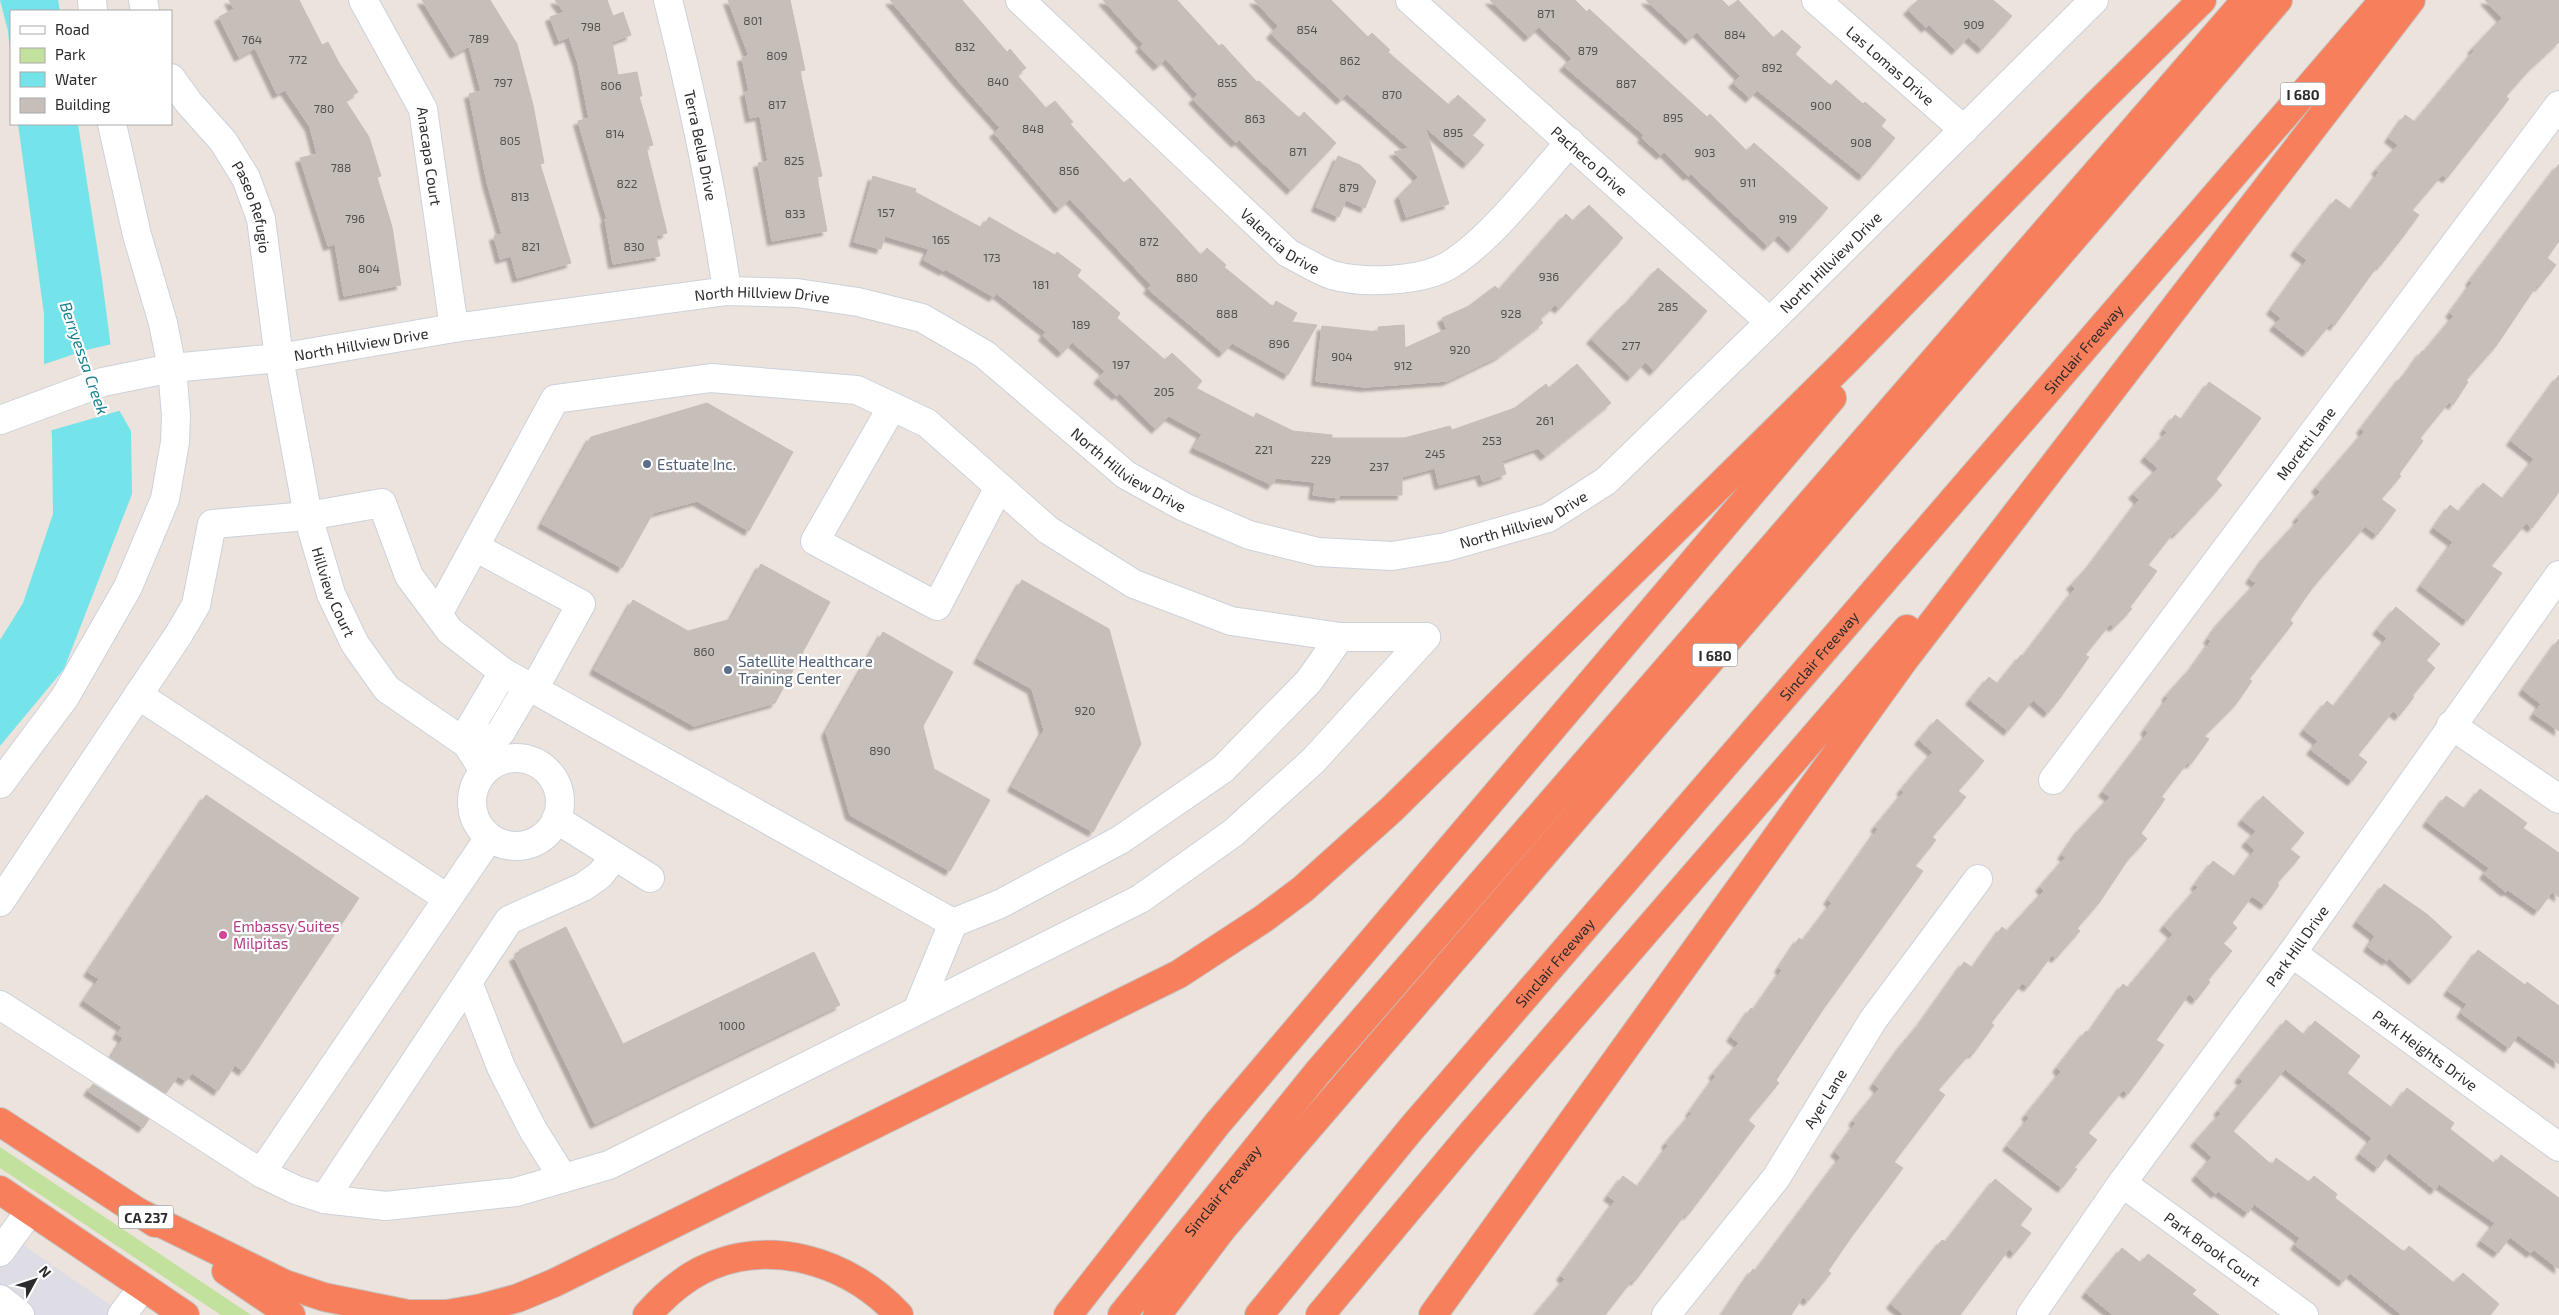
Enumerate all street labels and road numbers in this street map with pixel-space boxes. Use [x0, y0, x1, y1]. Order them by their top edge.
street label: Las Lomas Drive [1843, 22, 1938, 109]
road number: I 680 [2280, 82, 2326, 106]
street label: Terra Bella Drive [681, 88, 721, 202]
street label: Anacapa Court [414, 106, 446, 207]
street label: Pacheco Drive [1548, 122, 1631, 199]
street label: Paseo Refugio [228, 157, 274, 254]
street label: Valencia Drive [1237, 204, 1323, 277]
street label: North Hillview Drive [1776, 208, 1885, 316]
street label: North Hillview Drive [693, 282, 831, 307]
street label: Sinclair Freeway [2040, 301, 2127, 397]
street label: North Hillview Drive [293, 324, 430, 364]
street label: Moretti Lane [2272, 403, 2339, 483]
street label: North Hillview Drive [1068, 424, 1189, 515]
street label: North Hillview Drive [1457, 486, 1590, 552]
street label: Hillview Court [309, 545, 359, 640]
street label: Sinclair Freeway [1775, 607, 1862, 704]
road number: I 680 [1692, 644, 1738, 666]
street label: Park Hill Drive [2262, 902, 2332, 990]
street label: Sinclair Freeway [1511, 914, 1598, 1011]
street label: Park Heights Drive [2370, 1006, 2481, 1094]
street label: Ayer Lane [1800, 1065, 1850, 1132]
street label: Sinclair Freeway [1180, 1141, 1265, 1240]
road number: CA 237 [118, 1206, 174, 1228]
street label: Park Brook Court [2161, 1208, 2264, 1290]

